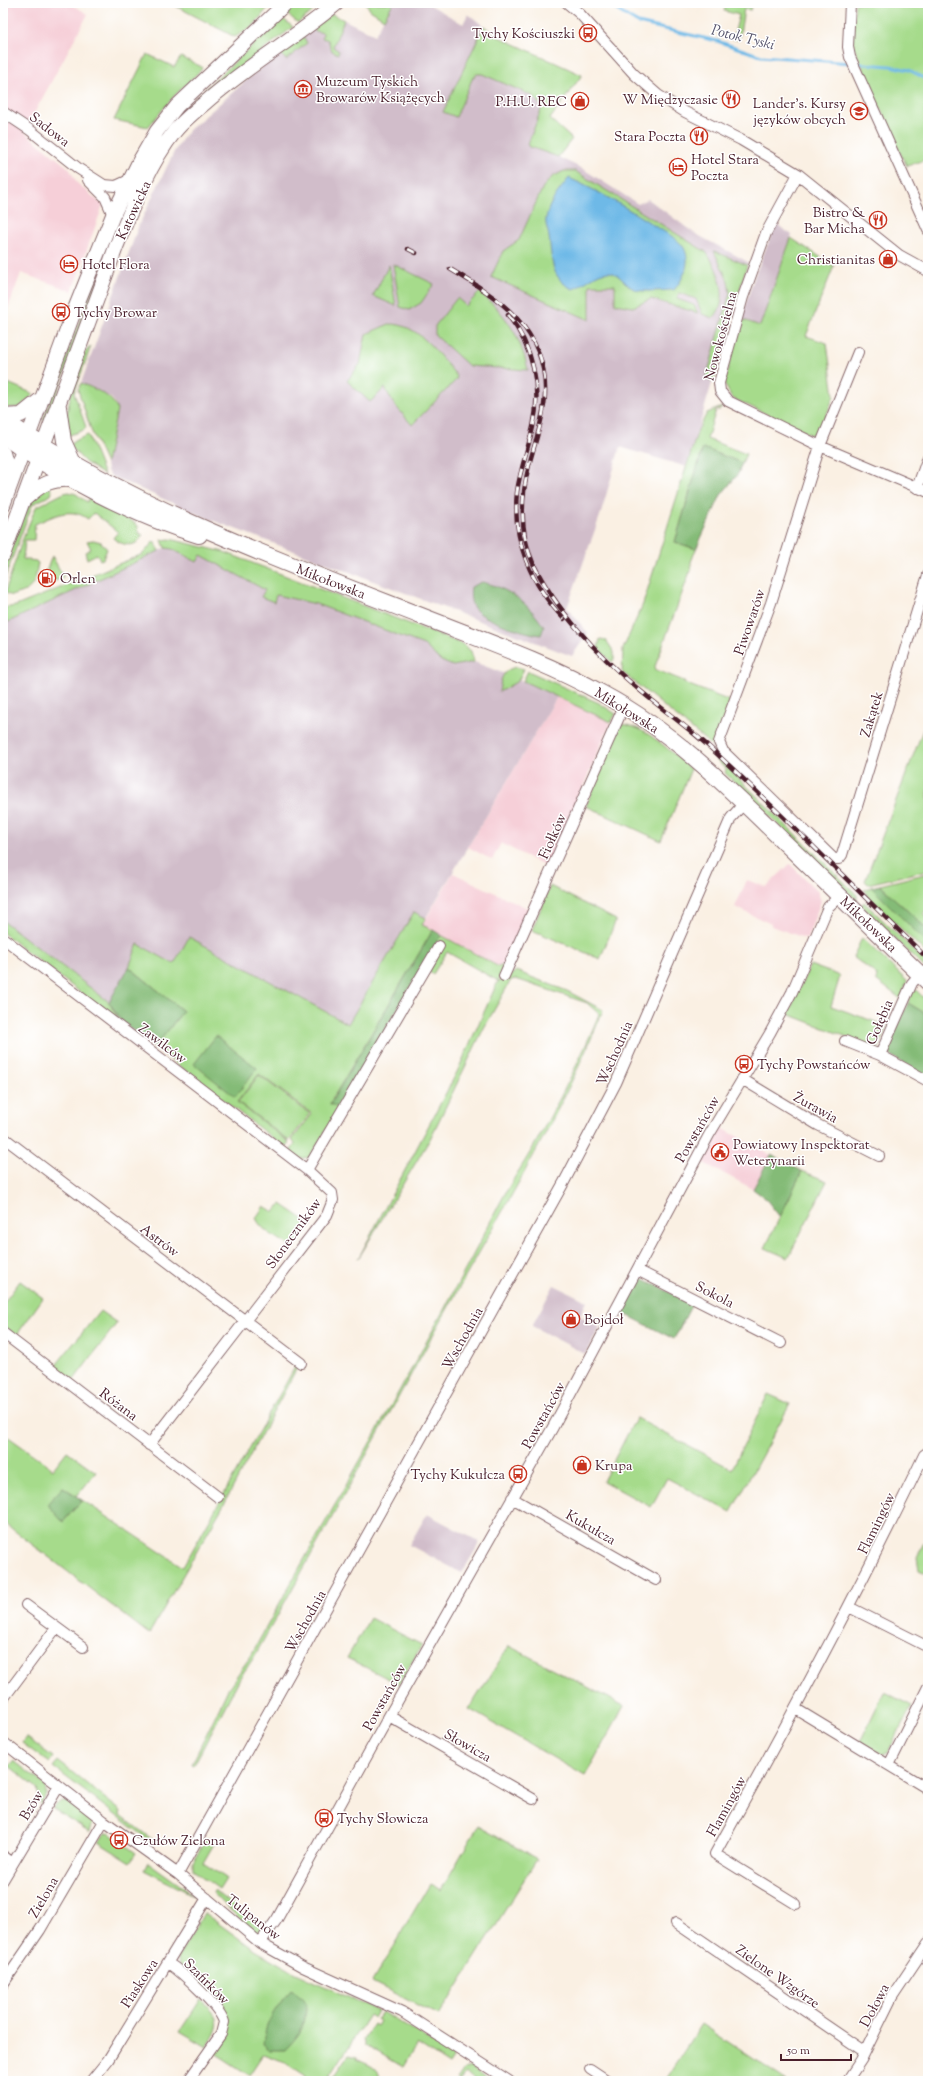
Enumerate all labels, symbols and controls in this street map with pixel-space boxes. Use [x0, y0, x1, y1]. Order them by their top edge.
water label: Potok Tyski [709, 20, 777, 57]
bus stop icon: Tychy Kościuszki [578, 23, 598, 43]
place label: Tychy Kościuszki [472, 25, 575, 45]
place label: Muzeum Tyskich Browarów Książęcych [316, 73, 445, 109]
museum icon: Muzeum Tyskich Browarów Książęcych [293, 79, 313, 99]
restaurant icon: W Międzyczasie [721, 89, 741, 109]
shop icon: P.H.U. REC [570, 91, 590, 111]
place label: W Międzyczasie [622, 91, 718, 111]
place label: P.H.U. REC [496, 93, 567, 113]
place label: Lander's. Kursy języków obcych [753, 95, 846, 131]
school or university icon: Lander's. Kursy języków obcych [849, 101, 869, 121]
street label: Sadowa [24, 108, 74, 153]
restaurant icon: Stara Poczta [689, 126, 709, 146]
place label: Stara Poczta [614, 128, 687, 148]
place label: Hotel Stara Poczta [691, 151, 759, 187]
hotel icon: Hotel Stara Poczta [668, 157, 688, 177]
street label: Katowicka [112, 177, 157, 244]
place label: Bistro & Bar Micha [804, 204, 866, 240]
restaurant icon: Bistro & Bar Micha [868, 210, 888, 230]
shop icon: Christianitas [878, 249, 898, 269]
place label: Christianitas [797, 251, 875, 271]
hotel icon: Hotel Flora [59, 254, 79, 274]
place label: Hotel Flora [82, 256, 150, 276]
street label: Nowokościelna [700, 289, 744, 383]
bus stop icon: Tychy Browar [51, 302, 71, 322]
place label: Tychy Browar [74, 304, 158, 324]
street label: Mikołowska [293, 560, 368, 605]
fuel station icon: Orlen [37, 568, 57, 588]
place label: Orlen [60, 570, 96, 590]
street label: Piwowarów [730, 586, 772, 658]
street label: Mikołowska [590, 684, 663, 740]
street label: Zakątek [856, 689, 889, 740]
street label: Fiołków [535, 810, 573, 863]
street label: Mikołowska [834, 893, 901, 958]
street label: Gołębia [862, 997, 900, 1048]
street label: Wschodnia [593, 1018, 639, 1089]
street label: Zawilców [133, 1020, 191, 1070]
bus stop icon: Tychy Powstańców [734, 1054, 754, 1074]
place label: Tychy Powstańców [757, 1056, 871, 1076]
street label: Żurawia [789, 1088, 842, 1129]
street label: Powstańców [672, 1093, 726, 1167]
place label: Powiatowy Inspektorat Weterynarii [733, 1136, 870, 1172]
public building icon: Powiatowy Inspektorat Weterynarii [710, 1142, 730, 1162]
street label: Słoneczników [262, 1194, 328, 1274]
street label: Astrów [135, 1220, 183, 1263]
street label: Sokola [691, 1278, 737, 1314]
street label: Wschodnia [438, 1304, 489, 1374]
shop icon: Bojdoł [561, 1309, 581, 1329]
place label: Bojdoł [584, 1311, 624, 1331]
street label: Powstańców [518, 1378, 572, 1453]
street label: Różana [94, 1384, 142, 1427]
shop icon: Krupa [572, 1455, 592, 1475]
place label: Krupa [595, 1457, 633, 1477]
bus stop icon: Tychy Kukułcza [508, 1464, 528, 1484]
place label: Tychy Kukułcza [410, 1466, 506, 1486]
street label: Flamingów [854, 1489, 902, 1558]
street label: Kukułcza [561, 1506, 619, 1551]
street label: Wschodnia [281, 1587, 332, 1657]
street label: Powstańców [359, 1660, 413, 1735]
street label: Słowicza [440, 1725, 495, 1769]
street label: Flamingów [703, 1773, 753, 1841]
street label: Bzów [16, 1787, 50, 1825]
bus stop icon: Tychy Słowicza [314, 1808, 334, 1828]
place label: Tychy Słowicza [337, 1810, 429, 1830]
bus stop icon: Czułów Zielona [109, 1830, 129, 1850]
place label: Czułów Zielona [132, 1832, 226, 1852]
street label: Zielona [25, 1873, 65, 1922]
street label: Tulipanów [221, 1891, 285, 1947]
street label: Zielone Wzgórze [731, 1941, 823, 2014]
street label: Piaskowa [117, 1955, 164, 2013]
street label: Szafirków [178, 1955, 234, 2010]
street label: Dołowa [856, 1980, 896, 2031]
scale bar [781, 2036, 851, 2062]
text: 50 m [786, 2042, 810, 2060]

